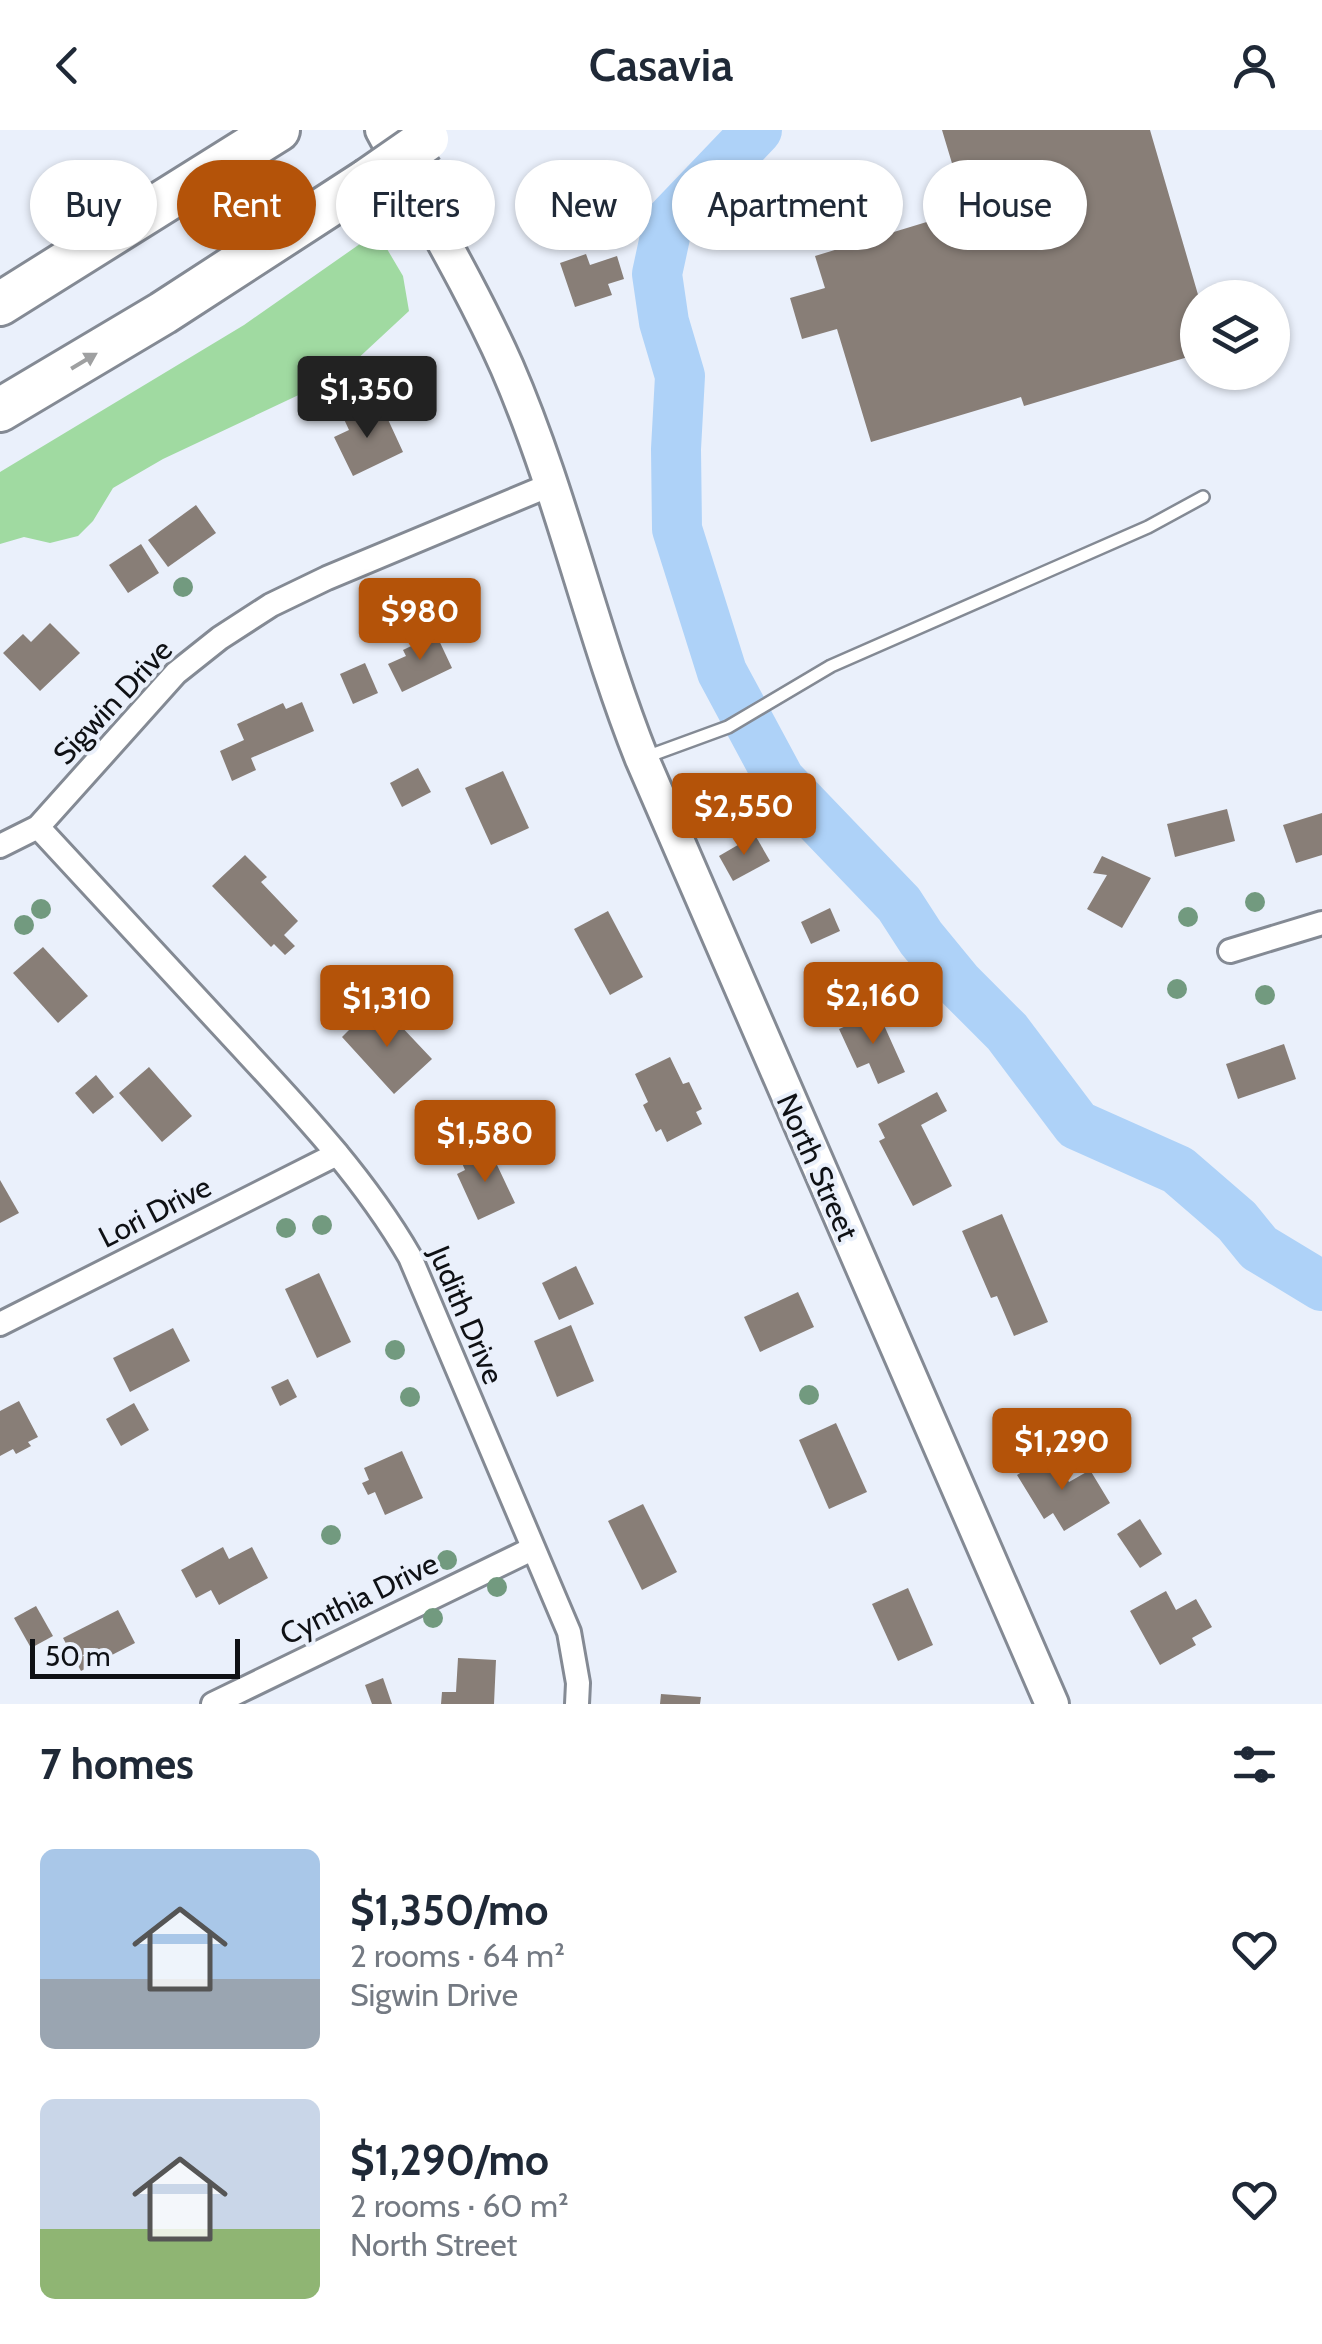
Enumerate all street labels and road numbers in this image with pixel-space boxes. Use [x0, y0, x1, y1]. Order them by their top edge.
street label: Sigwin Drive [45, 631, 180, 772]
street label: North Street [769, 1088, 866, 1246]
street label: Lori Drive [92, 1168, 217, 1256]
street label: Judith Drive [420, 1239, 512, 1389]
street label: Cynthia Drive [274, 1544, 444, 1653]

